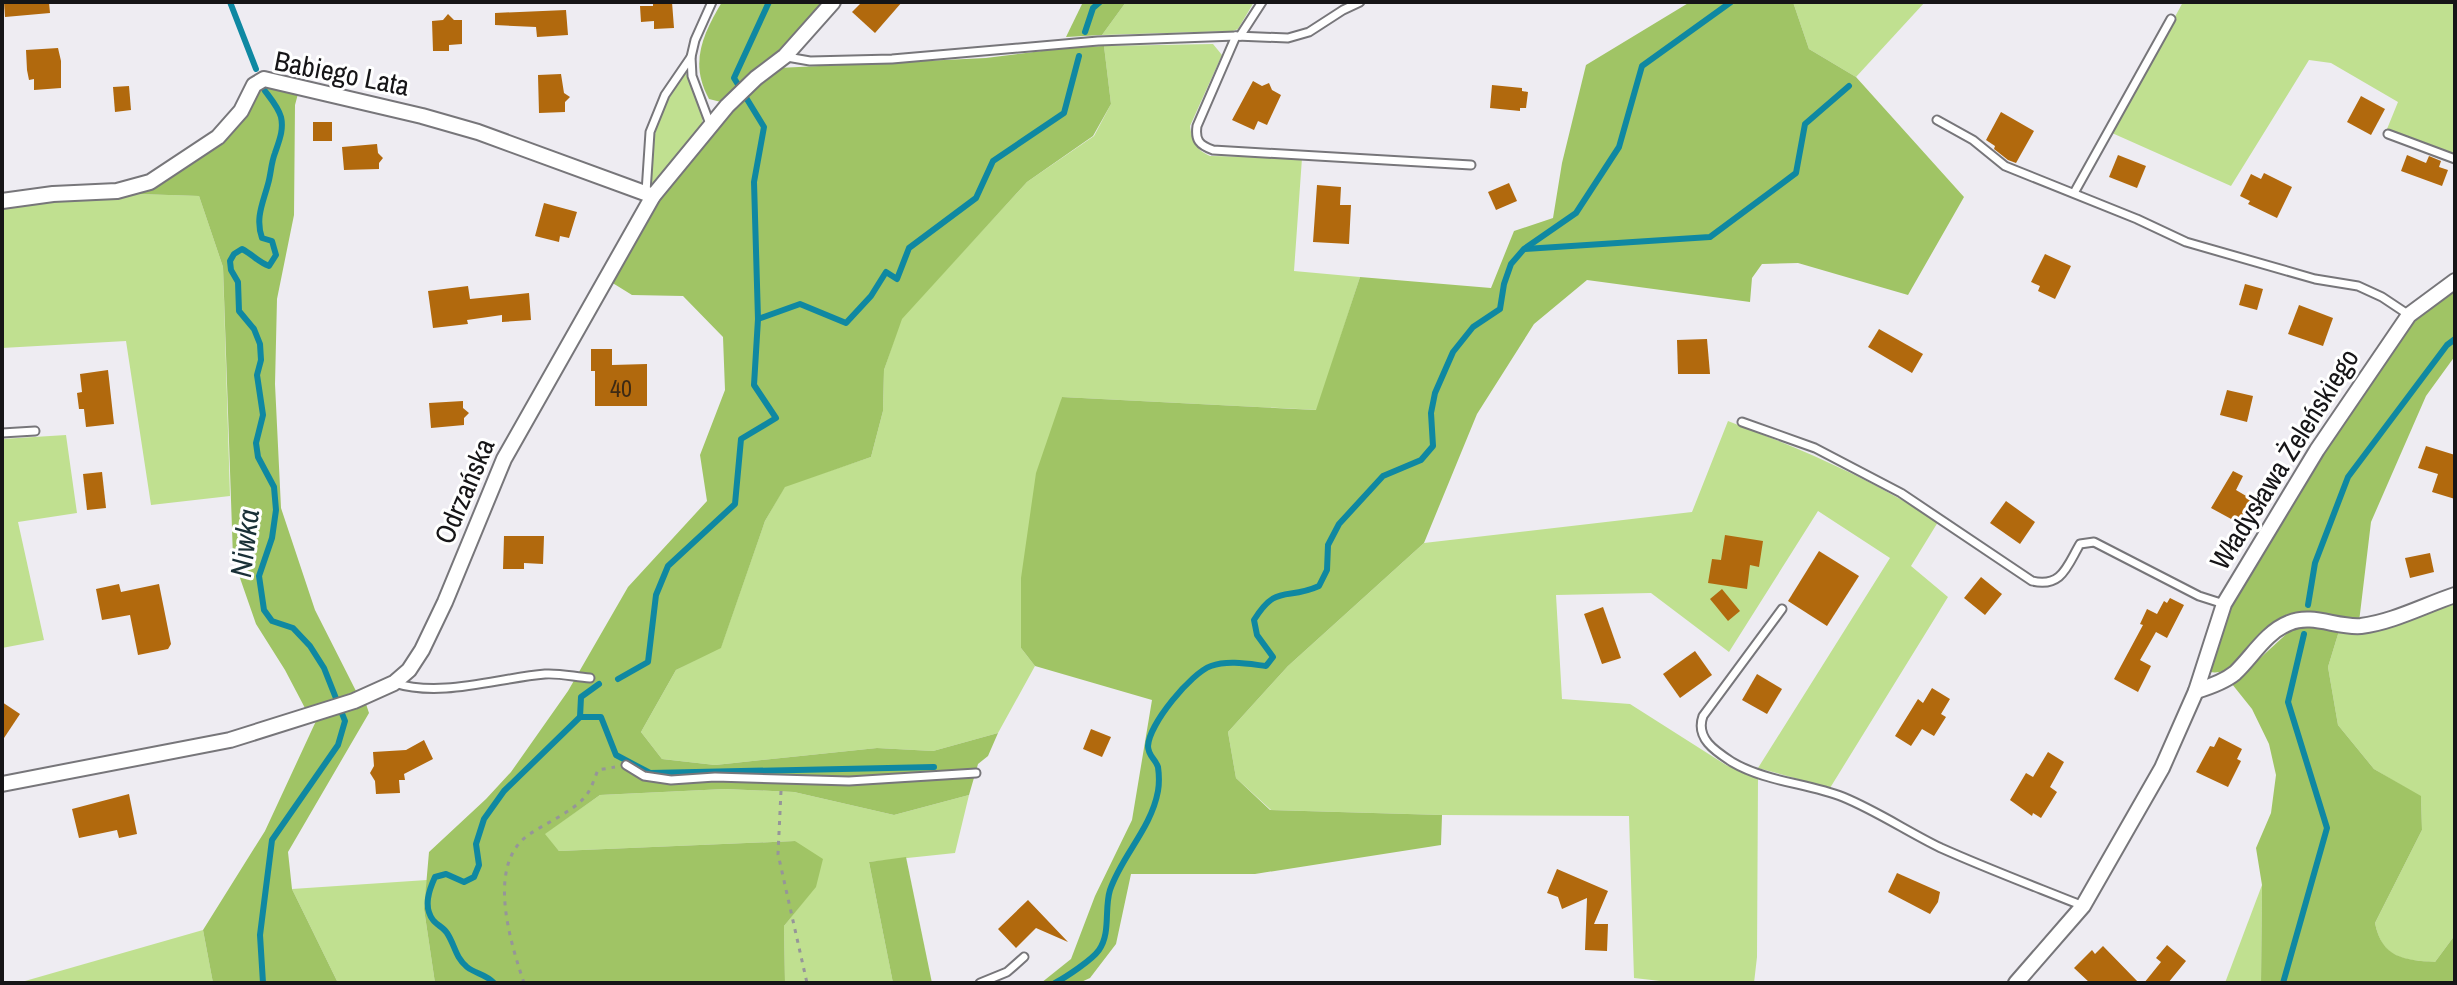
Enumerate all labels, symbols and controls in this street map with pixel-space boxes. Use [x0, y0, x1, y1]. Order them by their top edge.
street label: Babiego Lata [271, 41, 413, 105]
street label: Władysława Żeleńskiego [2201, 341, 2367, 577]
house number: 40 [610, 372, 632, 404]
street label: Odrzańska [425, 432, 503, 550]
water label: Niwka [220, 507, 268, 579]

